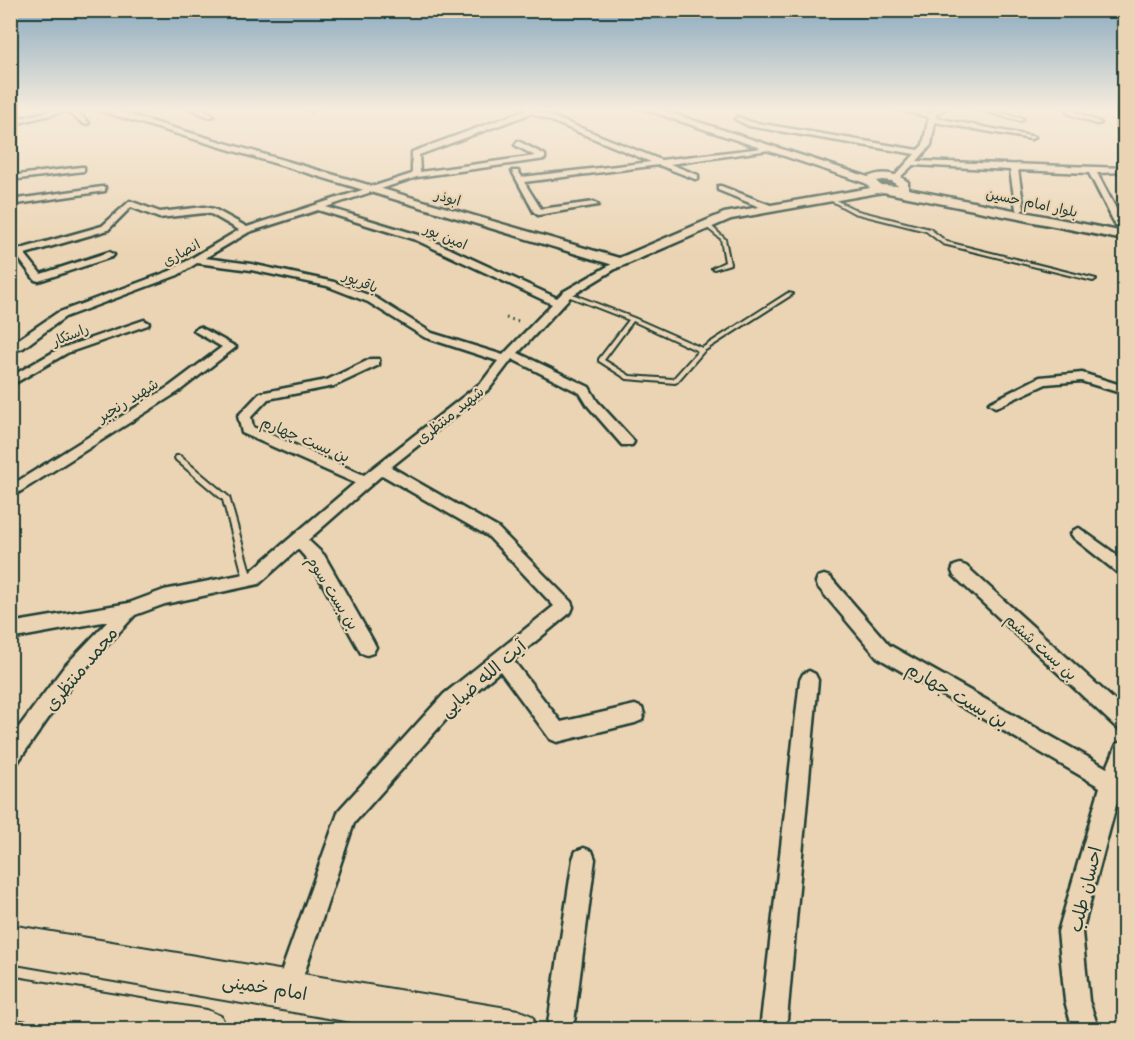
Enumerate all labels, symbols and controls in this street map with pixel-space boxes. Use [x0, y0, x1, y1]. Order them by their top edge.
street label: بلوار امام حسین [984, 182, 1080, 223]
street label: ابوذر [432, 183, 463, 211]
street label: امین پور [420, 217, 471, 255]
street label: انصاری [158, 233, 204, 271]
street label: باقرپور [339, 264, 382, 298]
street label: راستکار [48, 317, 92, 351]
street label: شهید رنجبر [90, 371, 162, 428]
street label: شهید منتظری [410, 379, 488, 449]
street label: بن بست چهارم [258, 409, 354, 468]
street label: بن بست سوم [300, 551, 366, 635]
street label: بن بست ششم [999, 607, 1083, 686]
street label: محمد منتظری [37, 620, 123, 716]
street label: آیت الله ضیایی [433, 631, 532, 722]
street label: بن بست جهارم [901, 654, 1014, 736]
street label: احسان طلب [1060, 843, 1108, 935]
street label: امام خمینی [220, 966, 309, 1008]

